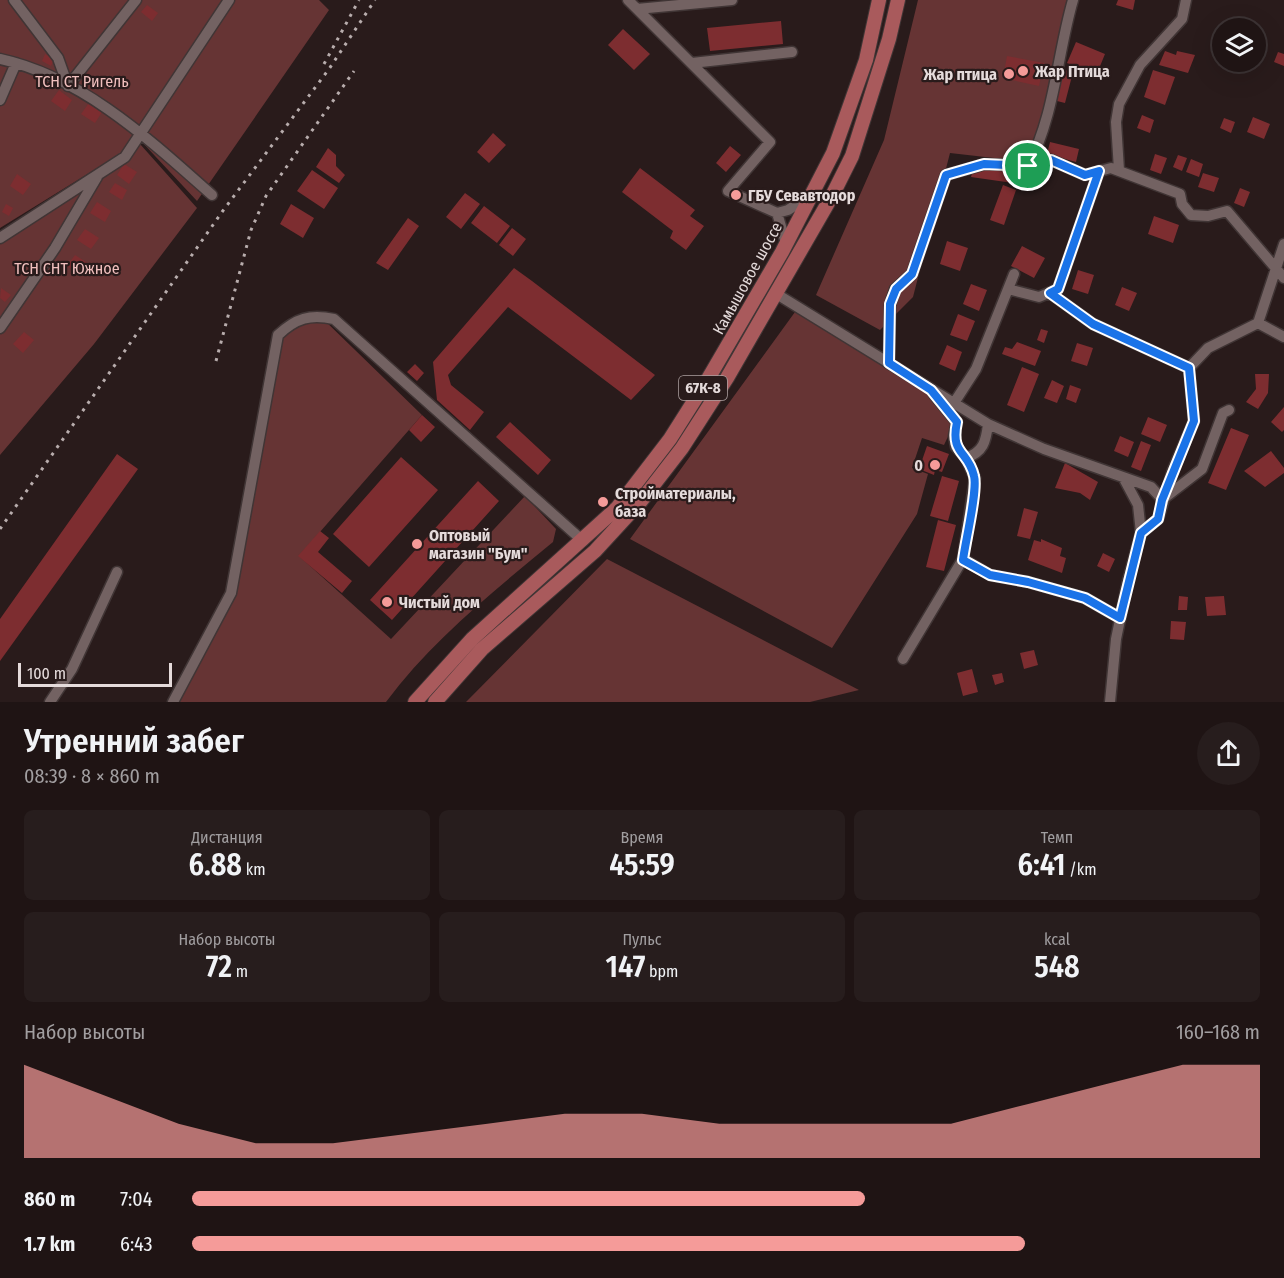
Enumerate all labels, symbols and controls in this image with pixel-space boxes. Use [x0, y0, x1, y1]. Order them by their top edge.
map controls [1212, 18, 1266, 72]
button: layers [1212, 18, 1266, 72]
place label: Жар Птица [1034, 62, 1110, 81]
marker: Жар Птица [1016, 64, 1030, 78]
place label: Жар птица [923, 65, 997, 84]
marker: Жар птица [1002, 67, 1016, 81]
park label: ТСН СТ Ригель [35, 72, 129, 91]
pin [1002, 140, 1053, 191]
icon: arrive [1011, 149, 1044, 182]
place label: ГБУ Севавтодор [748, 186, 856, 205]
marker: ГБУ Севавтодор [729, 188, 743, 202]
street label: Камышовое шоссе [709, 219, 786, 338]
park label: ТСН СНТ Южное [14, 259, 120, 278]
road number: 67К-8 [679, 376, 727, 400]
place label: 0 [914, 456, 923, 475]
marker: 0 [928, 458, 942, 472]
place label: Стройматериалы, база [615, 484, 736, 521]
marker: Стройматериалы, база [596, 495, 610, 509]
place label: Оптовый магазин "Бум" [429, 526, 528, 563]
marker: Оптовый магазин "Бум" [410, 537, 424, 551]
place label: Чистый дом [399, 593, 480, 612]
marker: Чистый дом [380, 595, 394, 609]
scale bar [18, 660, 172, 688]
text: 100 m [27, 664, 66, 683]
text: Утренний забег [24, 721, 244, 761]
button: share [1197, 722, 1260, 785]
text: 08:39 · 8 × 860 m [24, 764, 160, 788]
text: Дистанция [191, 828, 263, 847]
text: Время [621, 828, 663, 847]
text: Темп [1041, 828, 1073, 847]
text: 6.88 [188, 847, 242, 883]
text: 45:59 [609, 847, 675, 883]
text: 6:41 [1018, 847, 1065, 883]
text: km [242, 860, 266, 879]
text: /km [1065, 860, 1096, 879]
text: Набор высоты [179, 930, 275, 949]
text: Пульс [622, 930, 662, 949]
text: kcal [1044, 930, 1070, 949]
text: 72 [206, 949, 232, 985]
text: 147 [606, 949, 645, 985]
text: 548 [1034, 949, 1080, 985]
text: m [232, 962, 248, 981]
text: bpm [645, 962, 678, 981]
text: Набор высоты [24, 1020, 145, 1044]
text: 160–168 m [1176, 1020, 1260, 1044]
text: 860 m [24, 1187, 75, 1211]
text: 7:04 [120, 1187, 152, 1211]
text: 1.7 km [24, 1232, 75, 1256]
text: 6:43 [120, 1232, 152, 1256]

